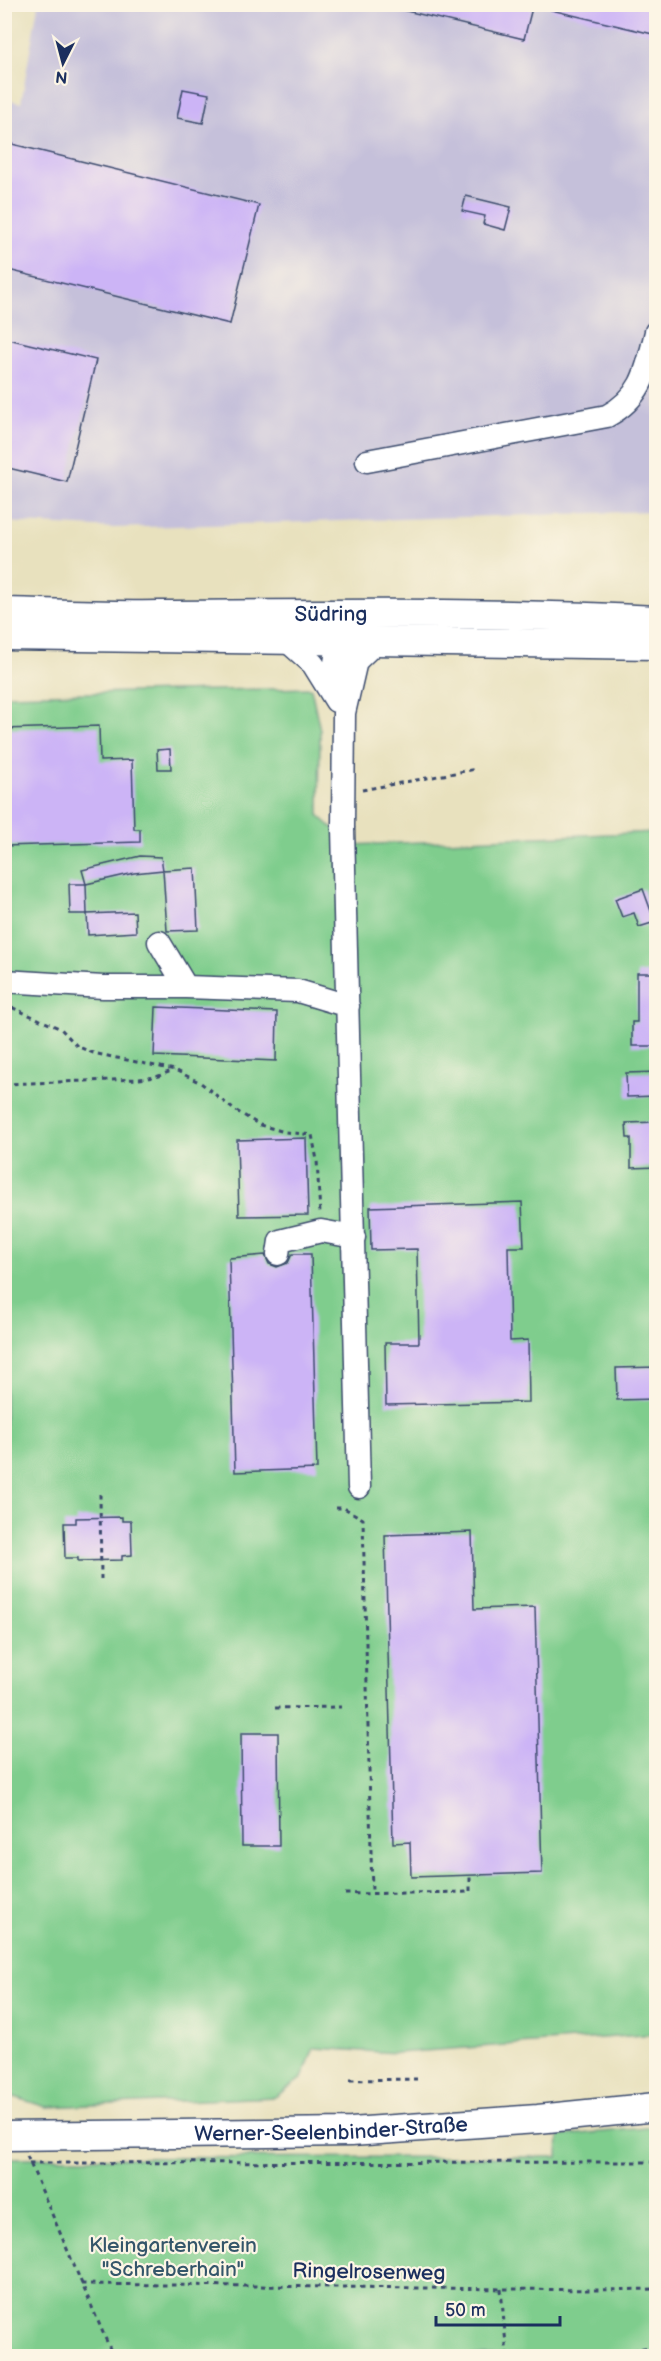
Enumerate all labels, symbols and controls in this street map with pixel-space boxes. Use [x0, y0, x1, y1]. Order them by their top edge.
north arrow [33, 33, 93, 93]
text: N [55, 66, 69, 87]
street label: Südring [294, 601, 368, 627]
street label: Werner-Seelenbinder-Straße [194, 2111, 468, 2146]
park label: Kleingartenverein "Schreberhain" [89, 2233, 257, 2282]
street label: Ringelrosenweg [292, 2258, 446, 2286]
scale bar [436, 2289, 560, 2327]
text: 50 m [445, 2300, 486, 2321]

